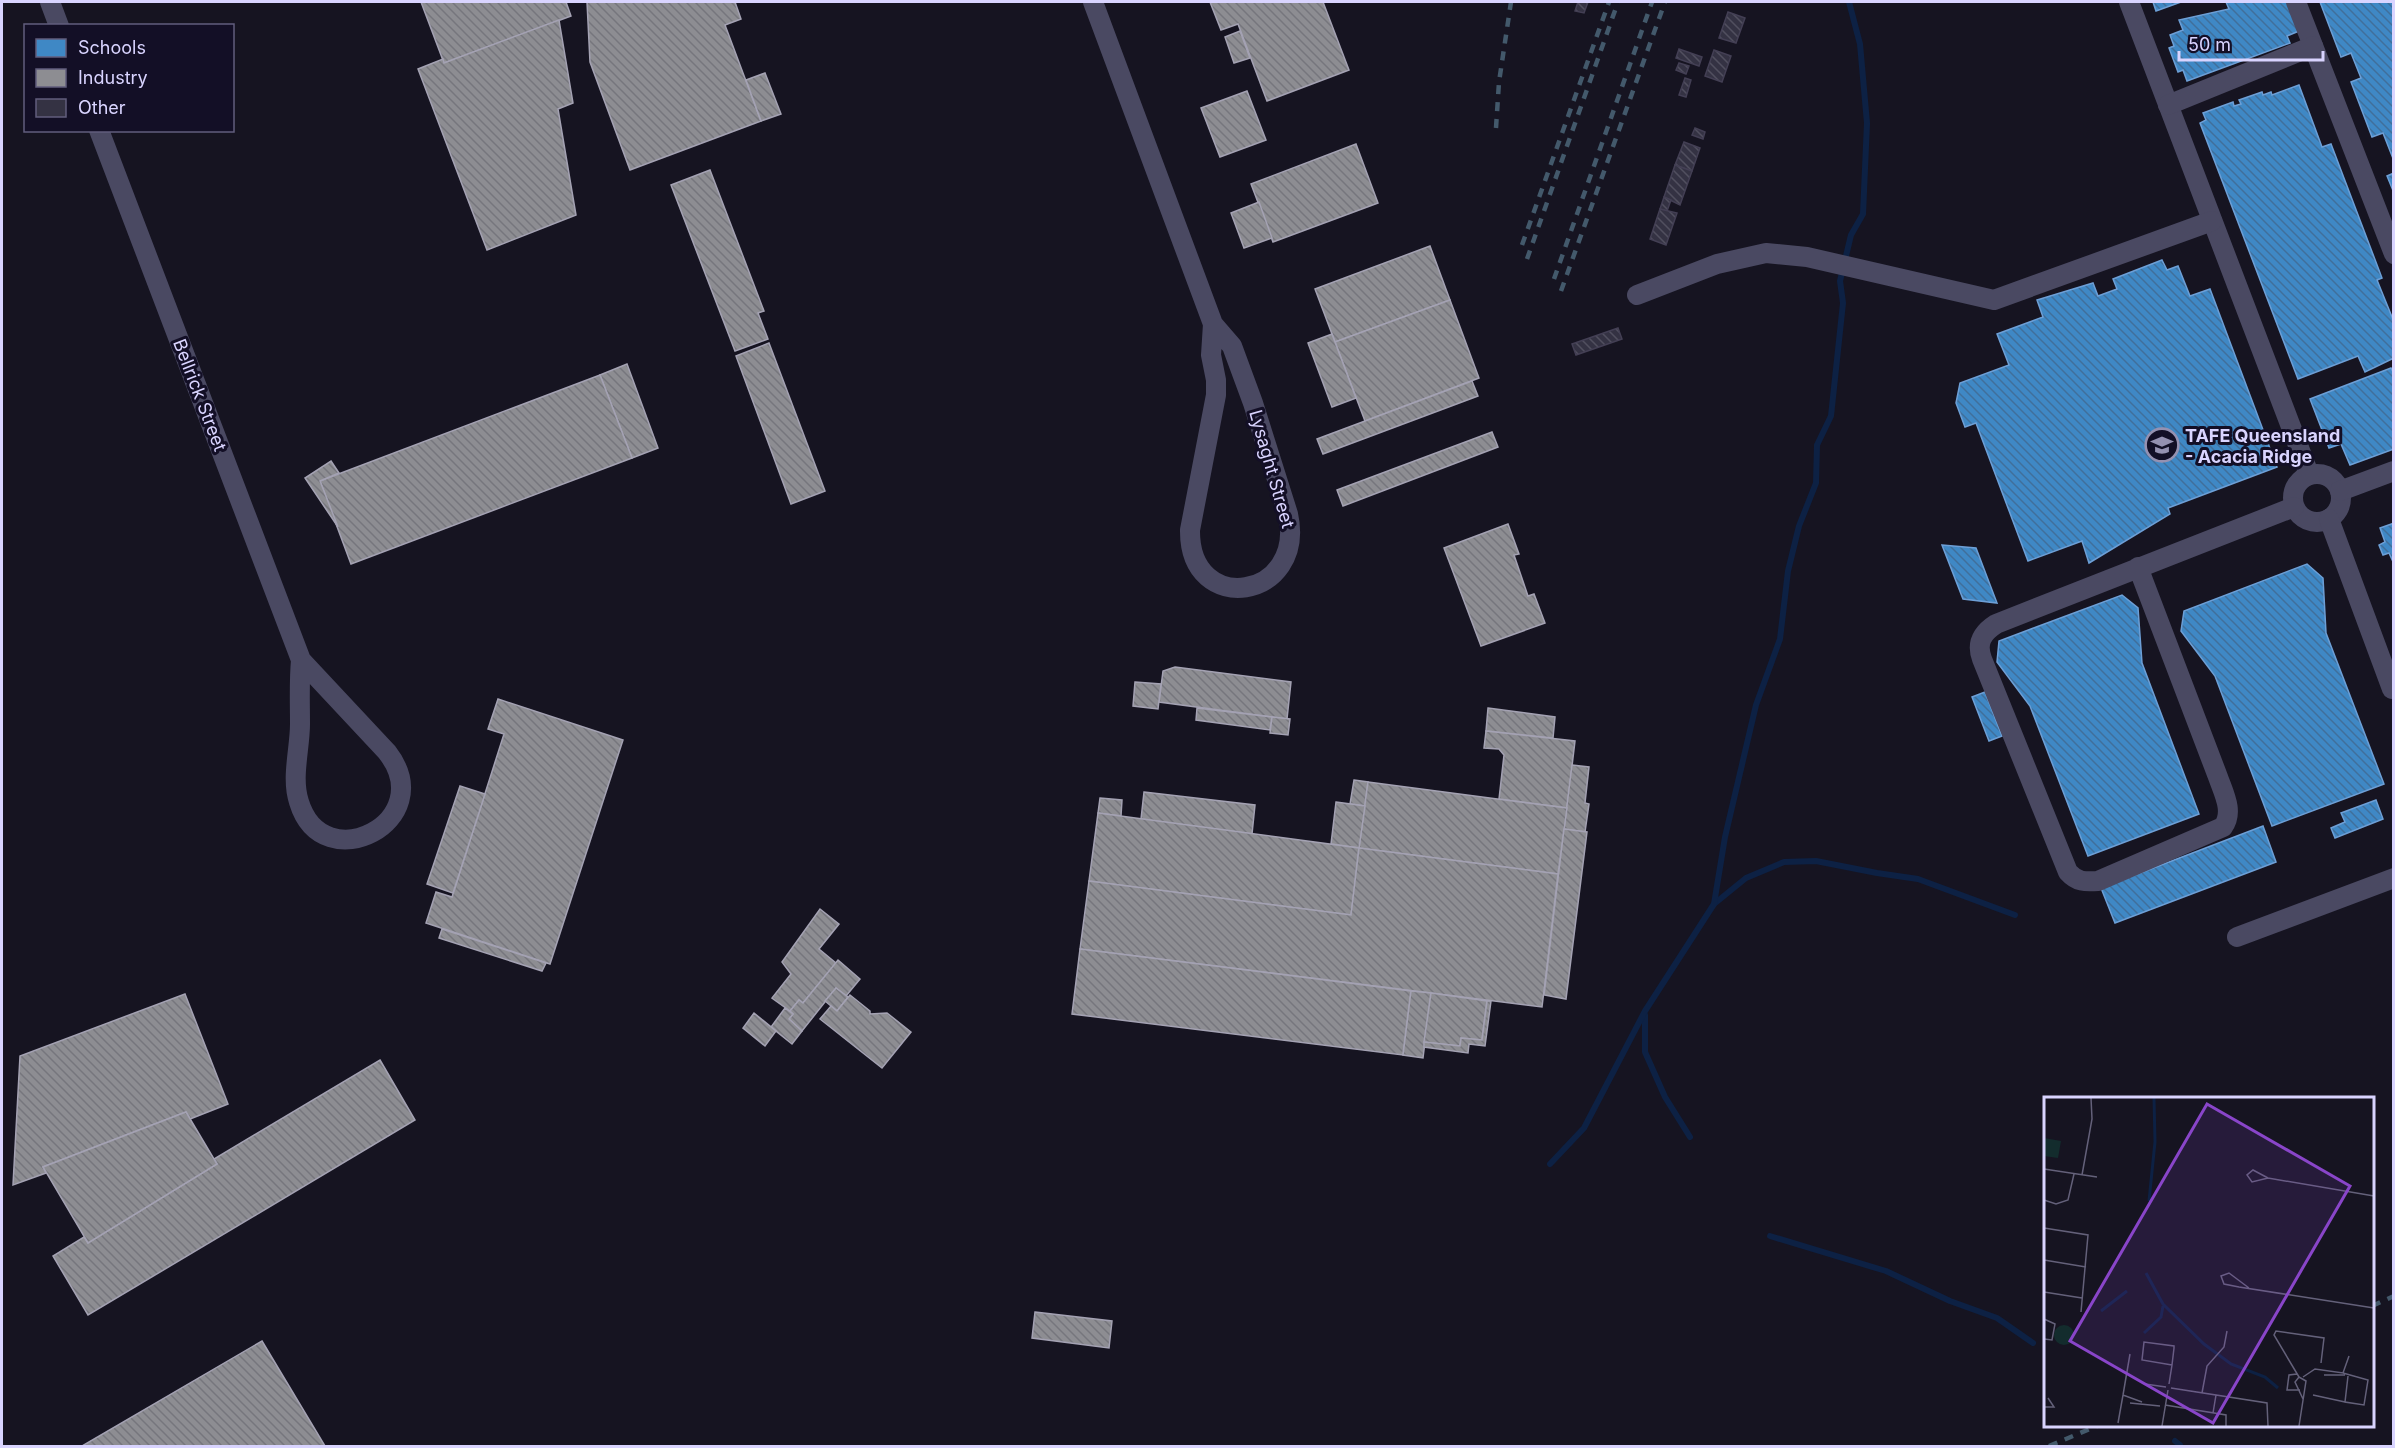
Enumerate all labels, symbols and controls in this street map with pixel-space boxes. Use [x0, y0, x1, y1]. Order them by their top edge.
legend [24, 24, 234, 132]
scale bar [2179, 24, 2323, 62]
text: 50 m [2188, 34, 2231, 55]
text: Schools [78, 37, 146, 58]
text: Industry [78, 67, 148, 88]
text: Other [78, 97, 126, 118]
street label: Bellrick Street [169, 336, 231, 454]
street label: Lysaght Street [1245, 407, 1299, 531]
place label: TAFE Queensland - Acacia Ridge [2185, 425, 2340, 467]
school or university icon: TAFE Queensland - Acacia Ridge [2144, 427, 2180, 463]
inset map [2044, 1097, 2374, 1427]

